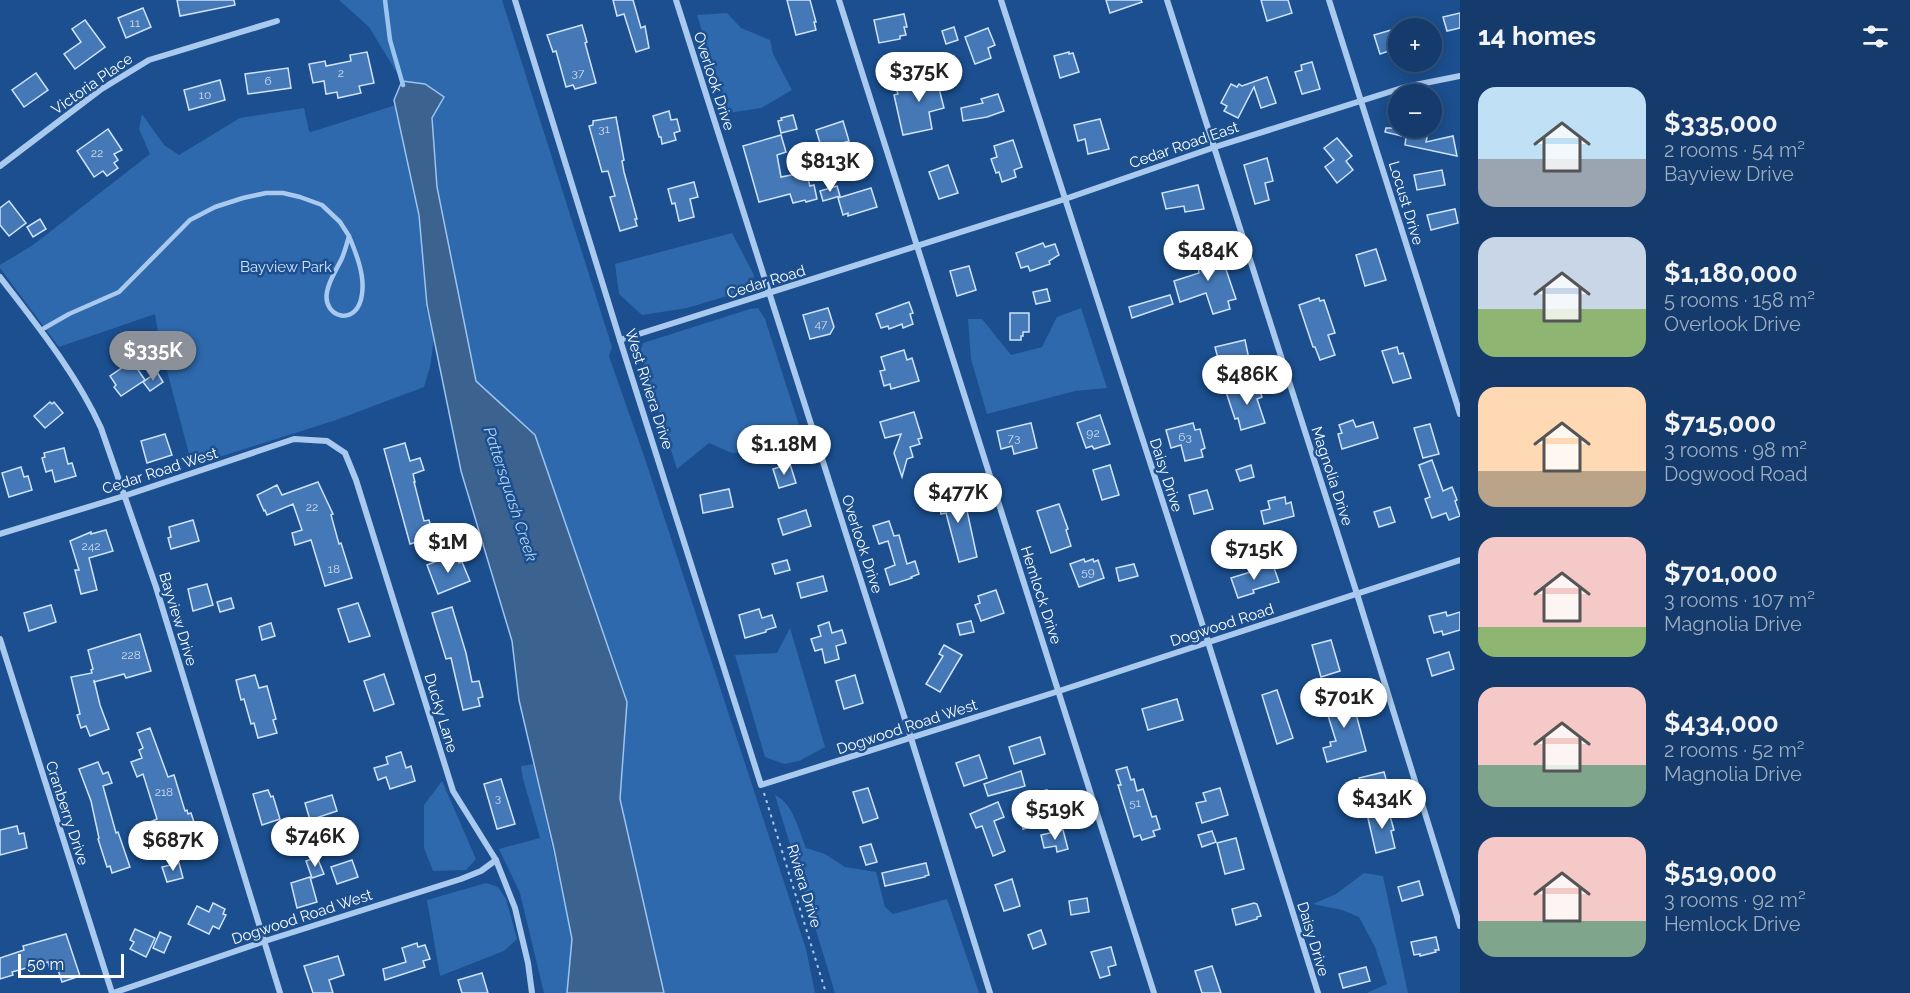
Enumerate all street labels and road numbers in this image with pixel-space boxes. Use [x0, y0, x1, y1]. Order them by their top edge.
street label: Overlook Drive [690, 29, 738, 133]
street label: Victoria Place [48, 49, 136, 119]
street label: Cedar Road East [1127, 118, 1241, 172]
street label: Locust Drive [1385, 159, 1427, 247]
street label: Cedar Road [724, 262, 808, 302]
street label: West Riviera Drive [621, 326, 677, 452]
street label: Magnolia Drive [1307, 424, 1357, 528]
street label: Daisy Drive [1146, 436, 1186, 514]
street label: Cedar Road West [100, 444, 220, 498]
street label: Overlook Drive [838, 492, 886, 596]
street label: Hemlock Drive [1017, 544, 1065, 647]
street label: Bayview Drive [155, 570, 201, 668]
street label: Dogwood Road [1168, 600, 1276, 650]
street label: Ducky Lane [420, 671, 462, 755]
street label: Dogwood Road West [834, 696, 980, 758]
street label: Cranberry Drive [42, 759, 92, 868]
street label: Riviera Drive [783, 842, 825, 930]
street label: Dogwood Road West [229, 886, 375, 948]
street label: Daisy Drive [1293, 900, 1333, 978]

